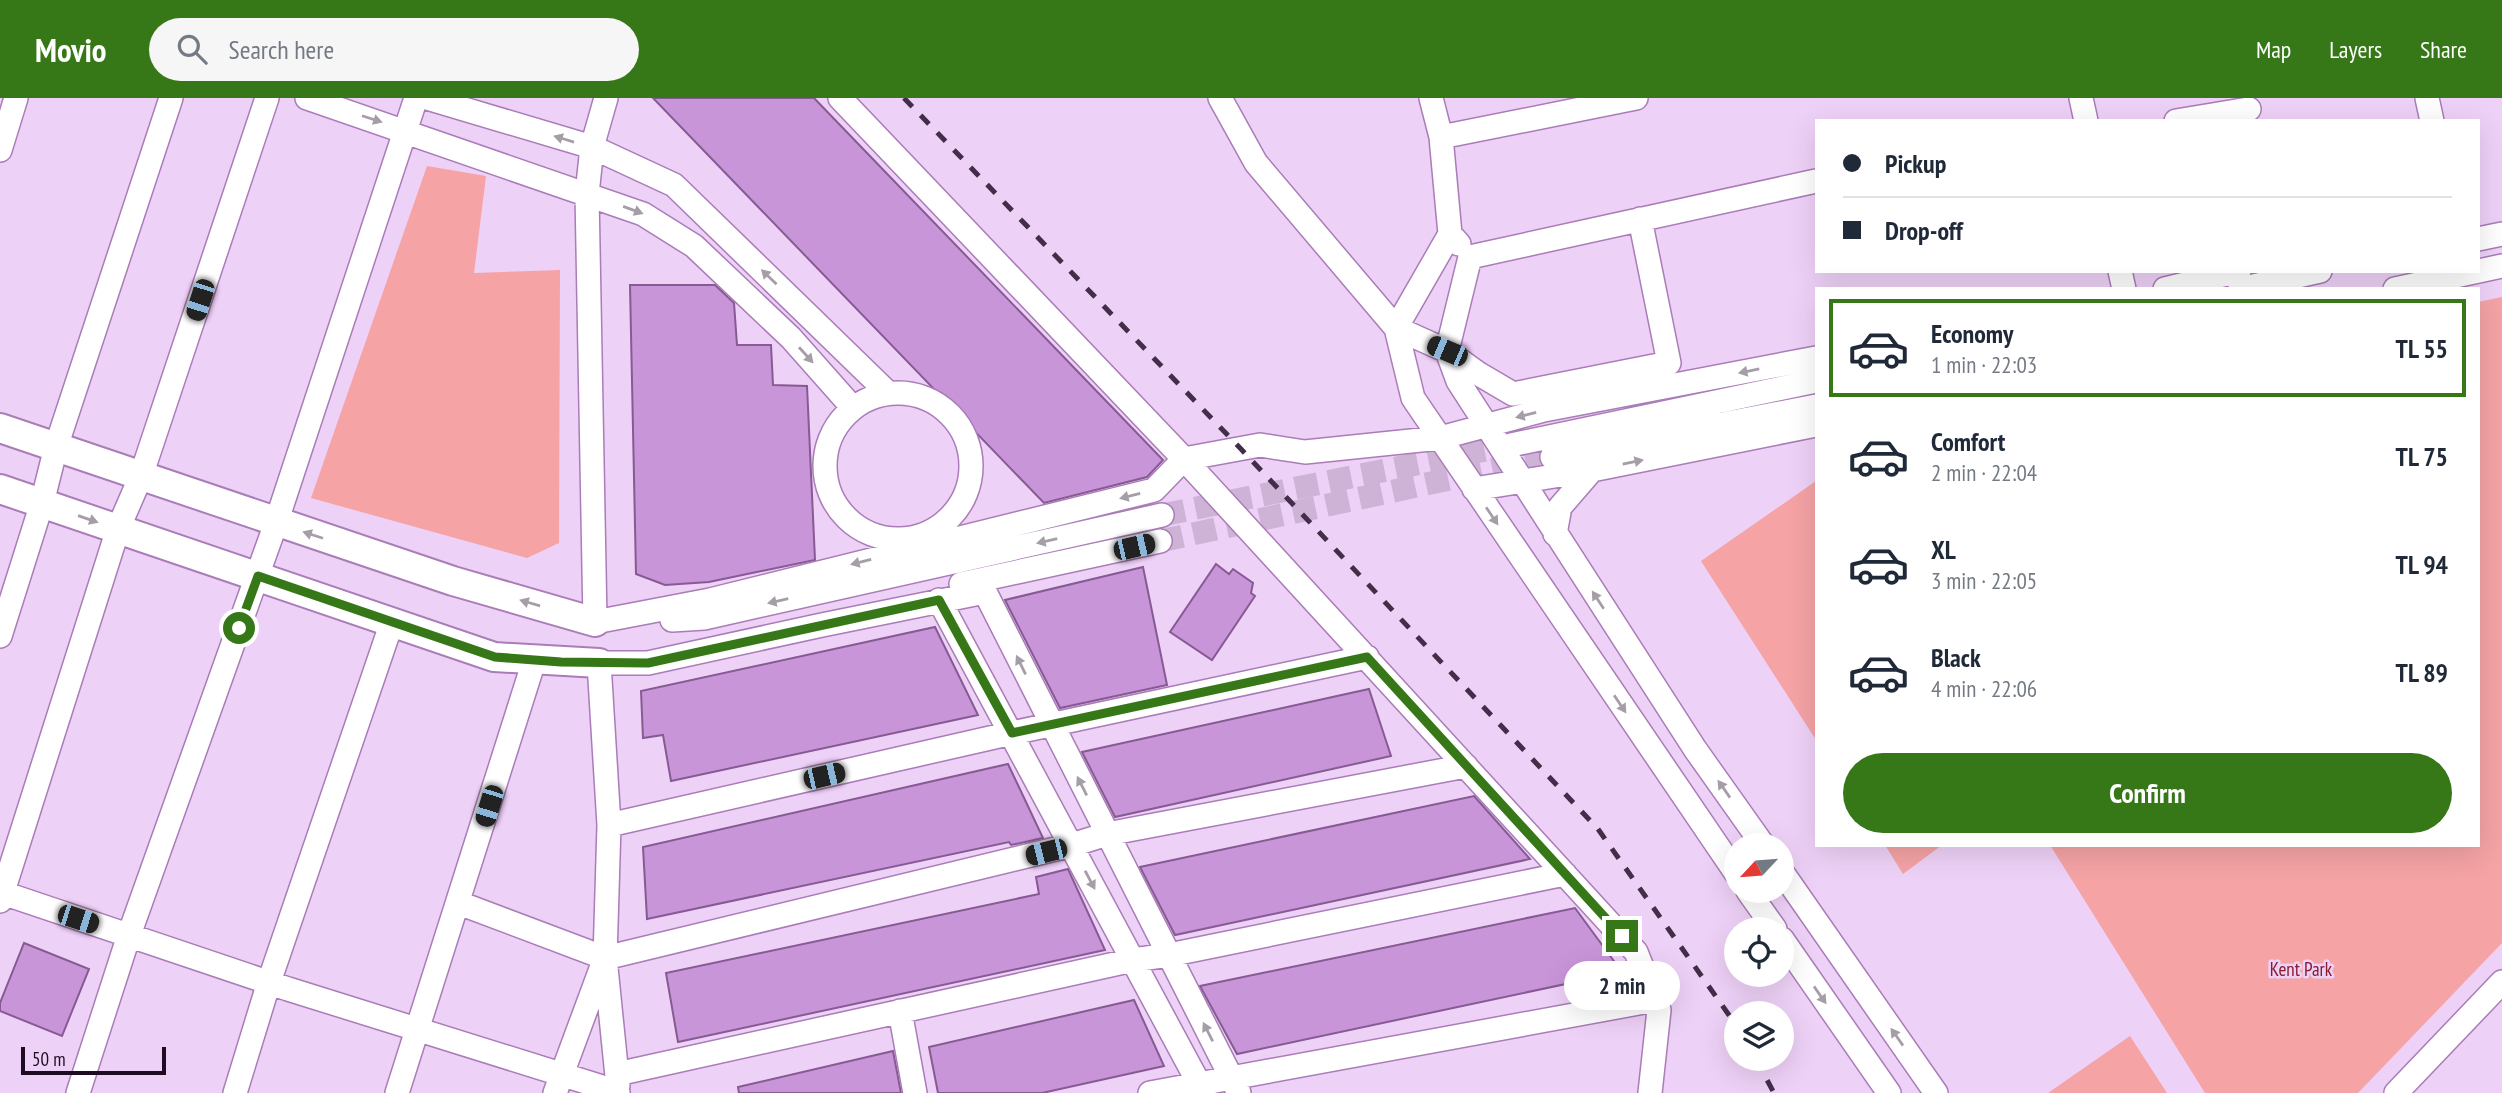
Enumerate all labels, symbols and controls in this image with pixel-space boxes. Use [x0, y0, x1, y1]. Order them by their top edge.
search box [149, 18, 639, 81]
text: Movio [35, 28, 107, 71]
icon: search [173, 30, 211, 68]
text: Search here [229, 33, 334, 66]
text: Map [2256, 34, 2291, 65]
text: Layers [2329, 34, 2382, 65]
text: Share [2420, 34, 2467, 65]
one-way arrow [361, 114, 382, 125]
one-way arrow [553, 133, 574, 143]
text: Pickup [1885, 147, 1946, 180]
one-way arrow [622, 205, 643, 216]
text: Drop-off [1885, 214, 1963, 247]
one-way arrow [761, 270, 778, 286]
car [184, 277, 217, 323]
icon: car [1847, 317, 1910, 380]
text: Economy [1931, 317, 2013, 350]
text: TL 55 [2396, 332, 2448, 365]
car [1424, 333, 1471, 369]
one-way arrow [798, 346, 814, 364]
text: 1 min · 22:03 [1931, 350, 2037, 379]
one-way arrow [1738, 365, 1760, 376]
one-way arrow [1515, 410, 1537, 421]
icon: car [1847, 425, 1910, 488]
text: Comfort [1931, 425, 2005, 458]
text: TL 75 [2396, 440, 2448, 473]
one-way arrow [1622, 457, 1644, 468]
text: 2 min · 22:04 [1931, 458, 2037, 487]
one-way arrow [1118, 491, 1140, 502]
one-way arrow [1485, 507, 1499, 525]
one-way arrow [77, 514, 98, 525]
one-way arrow [302, 529, 323, 540]
car [1112, 532, 1157, 562]
icon: car [1847, 533, 1910, 596]
text: XL [1931, 533, 1956, 566]
one-way arrow [1036, 535, 1058, 546]
text: TL 94 [2396, 548, 2448, 581]
one-way arrow [850, 557, 872, 568]
text: 3 min · 22:05 [1931, 566, 2037, 595]
one-way arrow [1592, 590, 1605, 609]
one-way arrow [767, 596, 789, 607]
one-way arrow [518, 597, 540, 608]
route start [223, 612, 255, 644]
icon: car [1847, 641, 1910, 704]
text: Black [1931, 641, 1981, 674]
one-way arrow [1016, 655, 1027, 675]
text: TL 89 [2396, 656, 2448, 689]
text: 4 min · 22:06 [1931, 674, 2037, 703]
one-way arrow [1613, 695, 1627, 713]
button: Confirm [1843, 753, 2452, 833]
car [802, 761, 847, 791]
one-way arrow [1077, 776, 1088, 796]
one-way arrow [1717, 780, 1731, 798]
car [473, 783, 506, 829]
north arrow [1724, 833, 1794, 903]
map controls [1724, 833, 1794, 1071]
car [1024, 837, 1069, 867]
one-way arrow [1085, 870, 1096, 890]
car [55, 903, 102, 935]
button: locate [1724, 917, 1794, 987]
route end [1606, 920, 1638, 952]
park label: Kent Park [2270, 957, 2333, 981]
callout: 2 min [1564, 960, 1680, 1010]
text: 2 min [1599, 971, 1645, 1000]
one-way arrow [1813, 986, 1827, 1004]
button: layers [1724, 1001, 1794, 1071]
one-way arrow [1203, 1022, 1214, 1042]
one-way arrow [1890, 1028, 1904, 1046]
scale bar [21, 1044, 166, 1076]
text: 50 m [32, 1047, 66, 1071]

